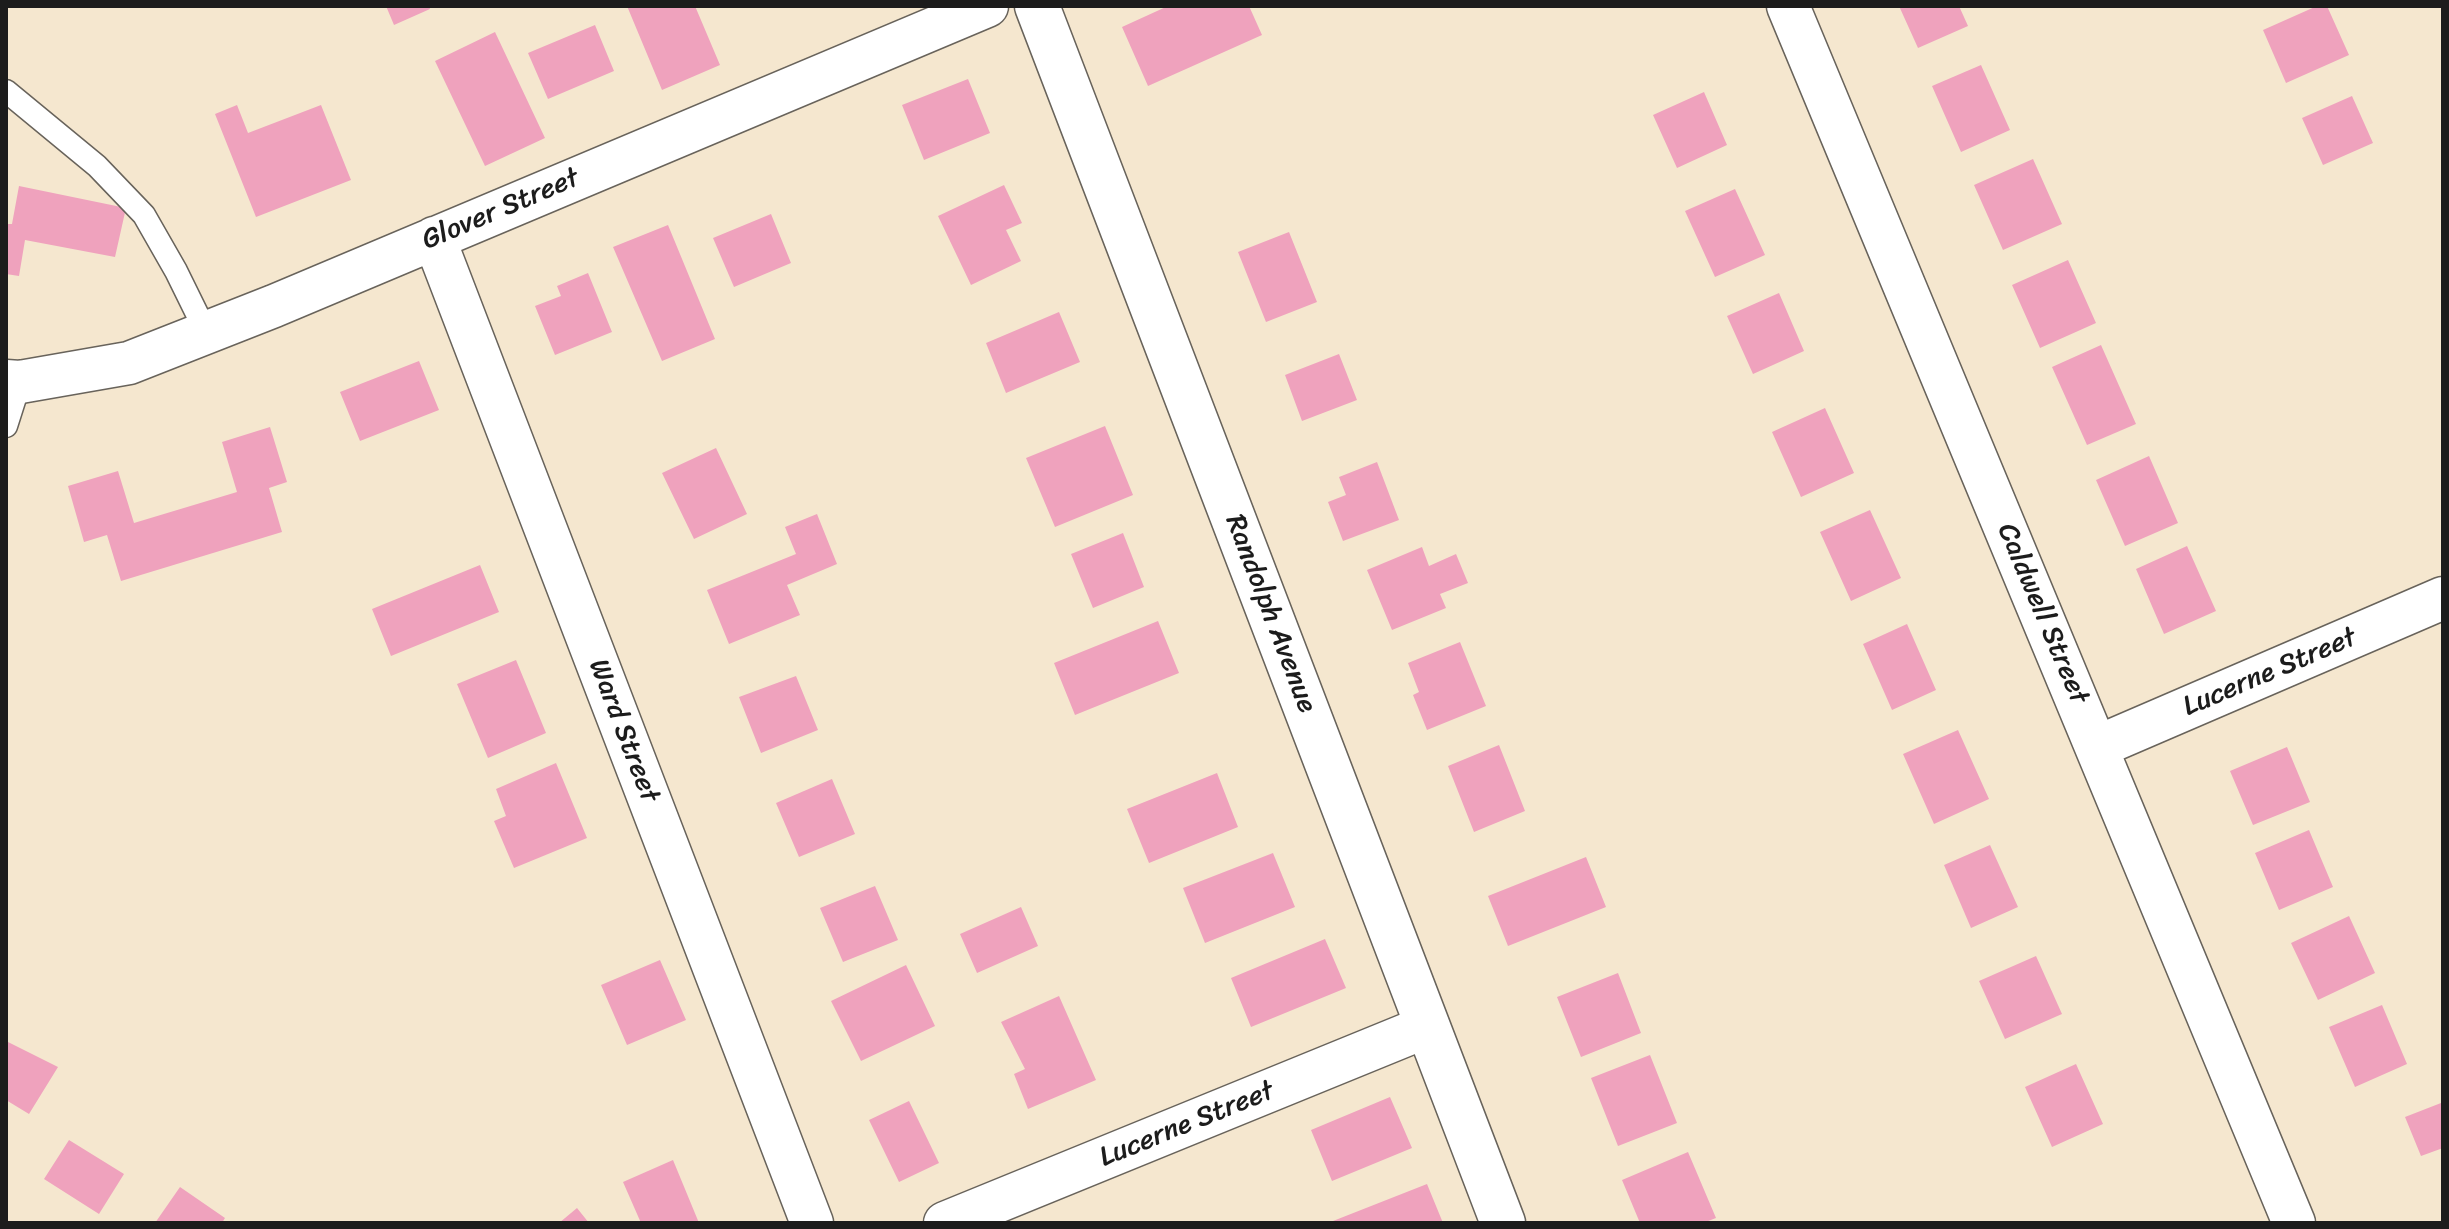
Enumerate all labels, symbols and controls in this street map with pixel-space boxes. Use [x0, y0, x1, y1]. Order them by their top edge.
street label: Glover Street [417, 162, 585, 258]
street label: Randolph Avenue [1217, 510, 1323, 718]
street label: Caldwell Street [1989, 519, 2095, 709]
street label: Lucerne Street [2178, 621, 2362, 725]
street label: Ward Street [580, 655, 666, 807]
street label: Lucerne Street [1095, 1075, 1279, 1175]

